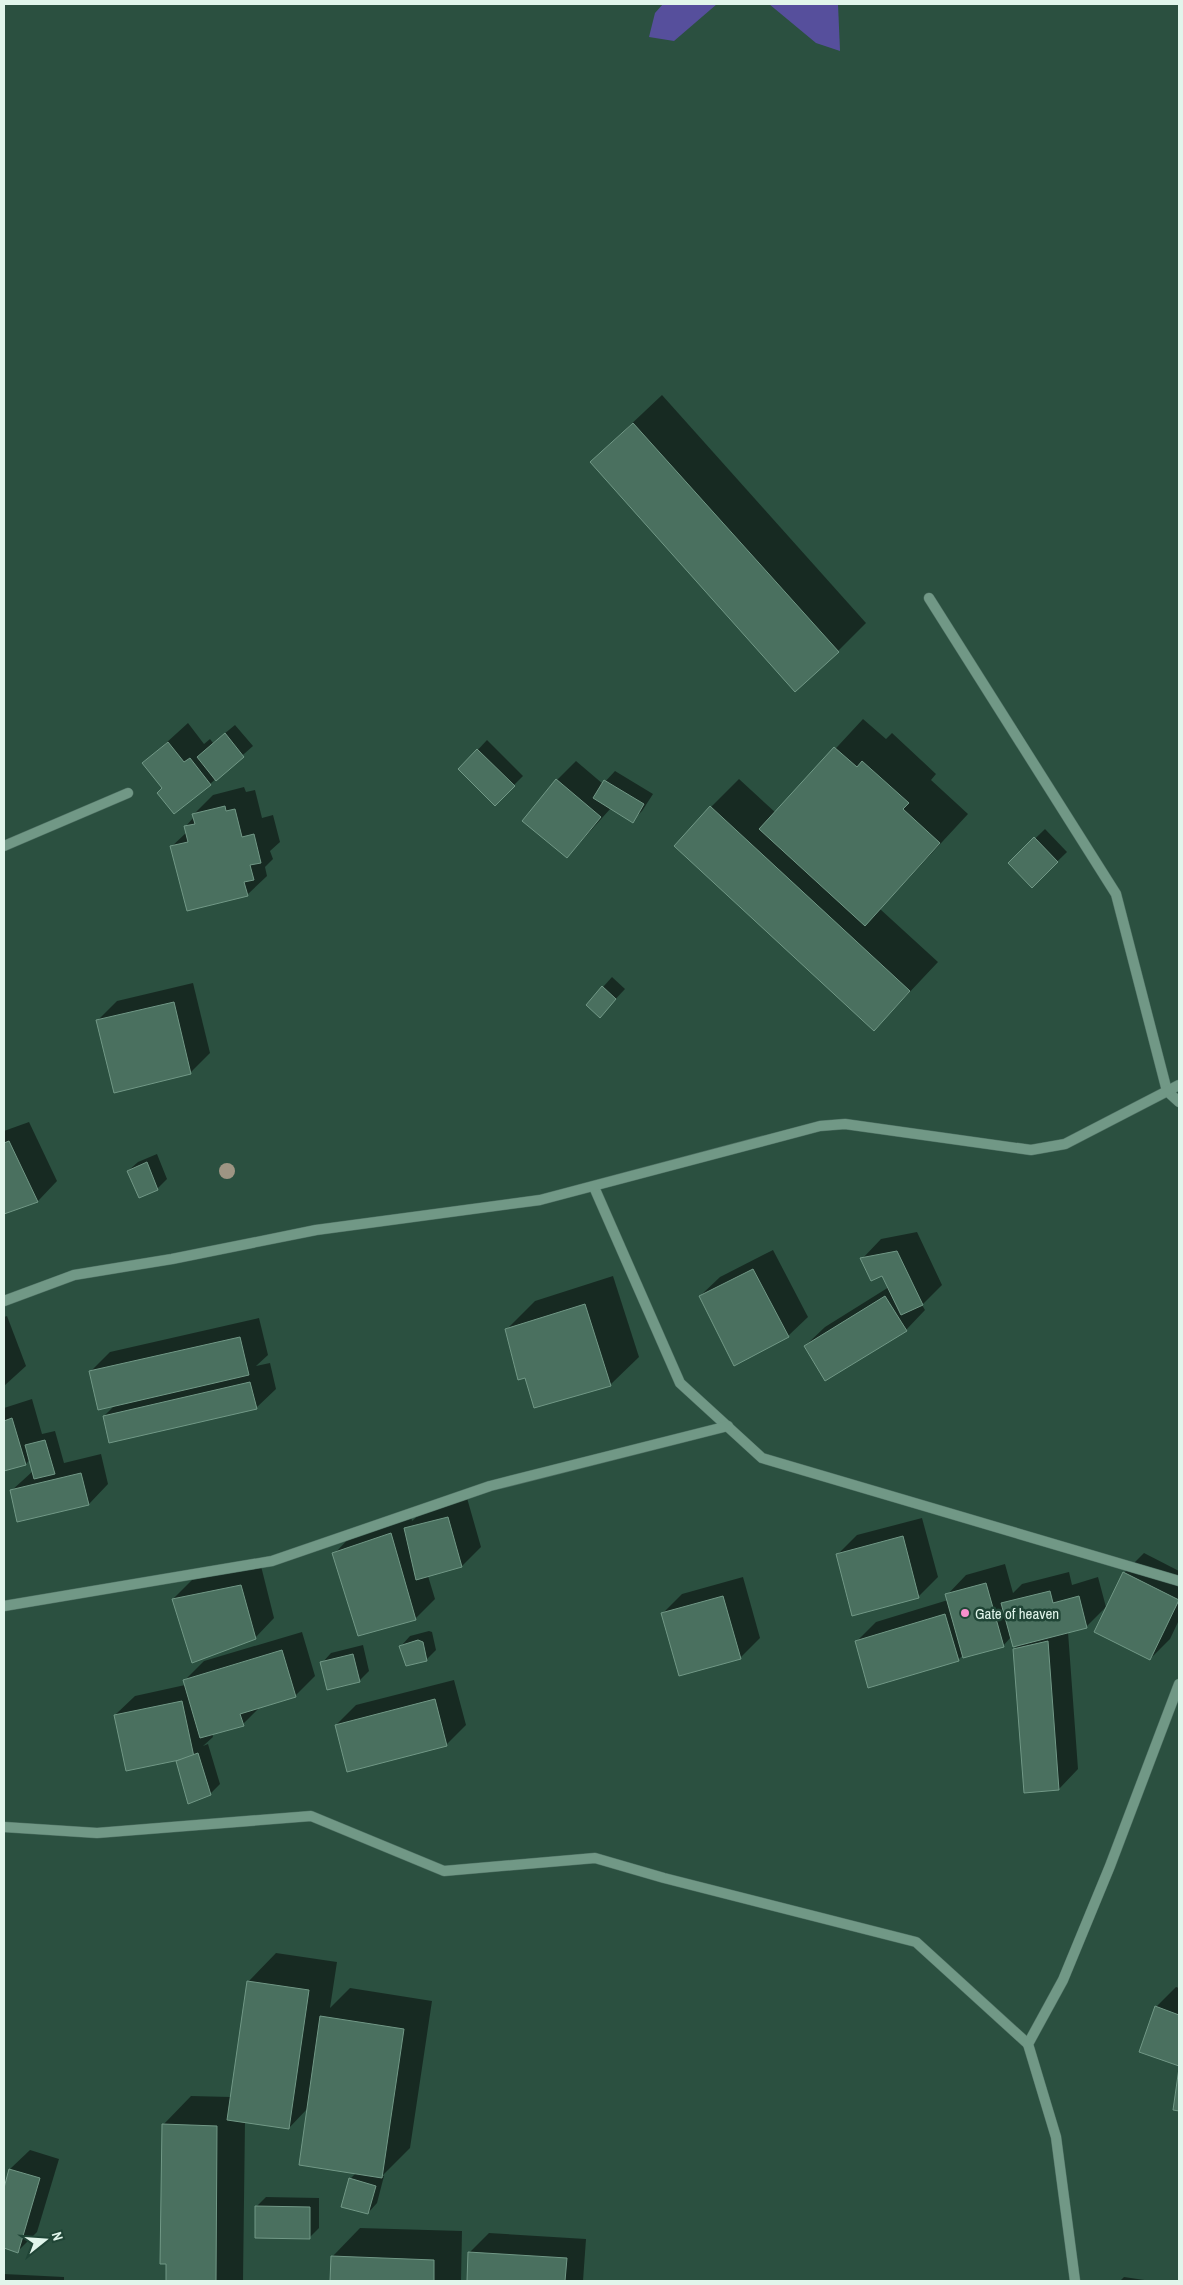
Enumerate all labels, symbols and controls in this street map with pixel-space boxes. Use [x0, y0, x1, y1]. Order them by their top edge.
place label: Gate of heaven [975, 1603, 1059, 1624]
marker: Gate of heaven [959, 1607, 971, 1619]
north arrow [20, 2215, 70, 2265]
text: N [48, 2230, 67, 2243]

